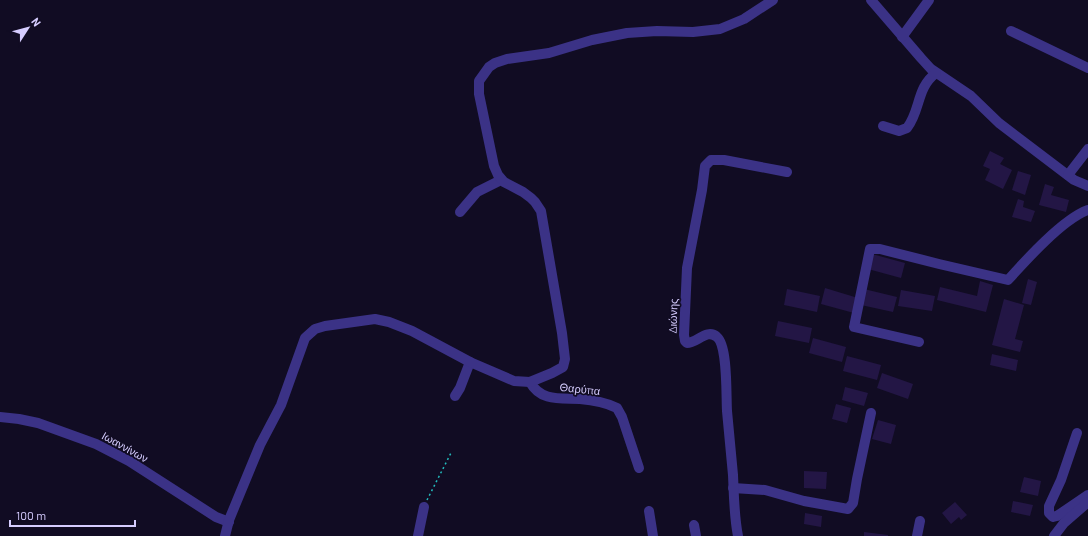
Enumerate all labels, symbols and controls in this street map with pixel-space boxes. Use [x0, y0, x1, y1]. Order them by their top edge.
north arrow [8, 8, 48, 48]
text: N [29, 15, 44, 29]
street label: Διώνης [665, 298, 680, 334]
street label: Θαρύπα [559, 380, 602, 397]
street label: Ιωαννίνων [100, 429, 151, 465]
scale bar [10, 502, 135, 528]
text: 100 m [16, 508, 46, 522]

